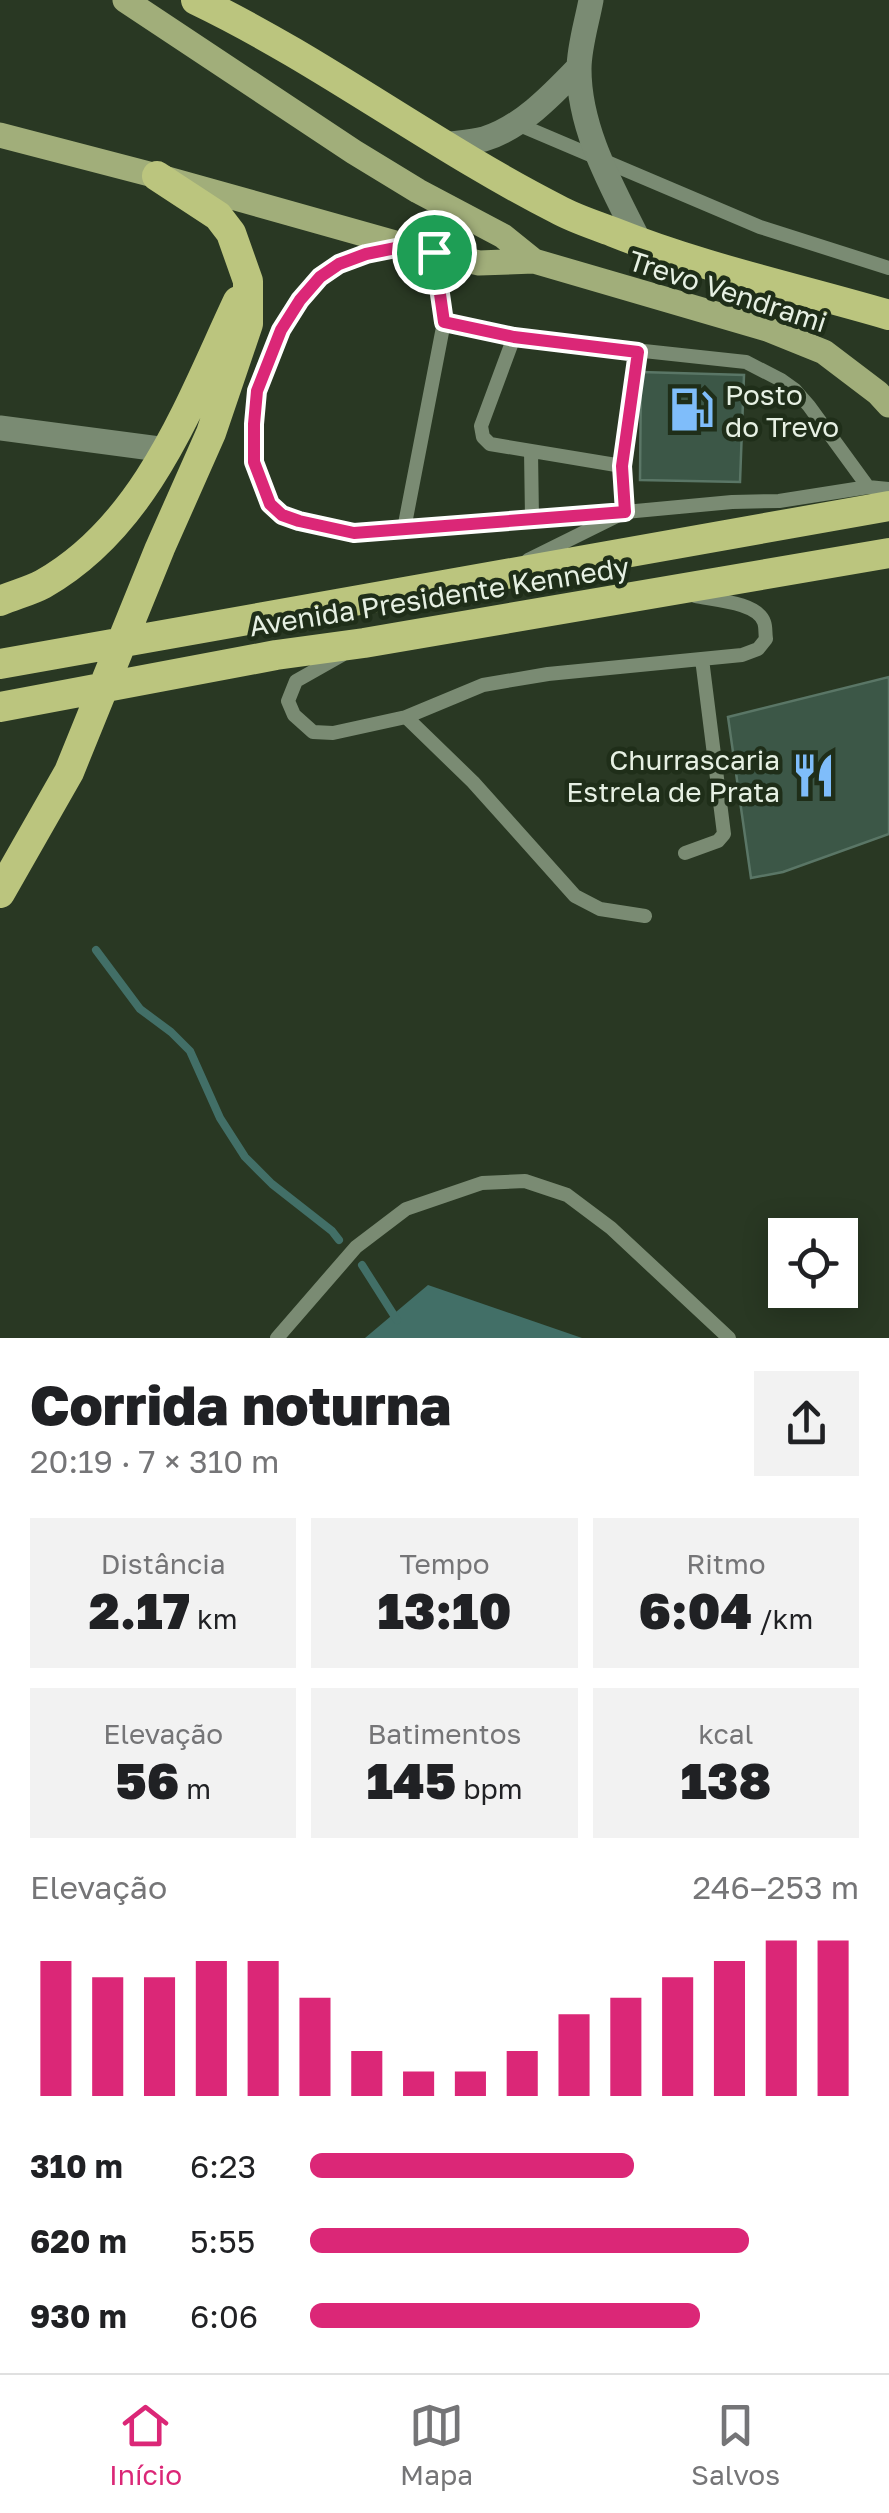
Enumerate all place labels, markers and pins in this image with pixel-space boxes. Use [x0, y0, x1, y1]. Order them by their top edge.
pin [392, 210, 477, 295]
place label: Posto do Trevo [725, 378, 839, 443]
fuel station icon: Posto do Trevo [668, 386, 716, 434]
place label: Churrascaria Estrela de Prata [566, 743, 780, 808]
restaurant icon: Churrascaria Estrela de Prata [789, 751, 837, 799]

